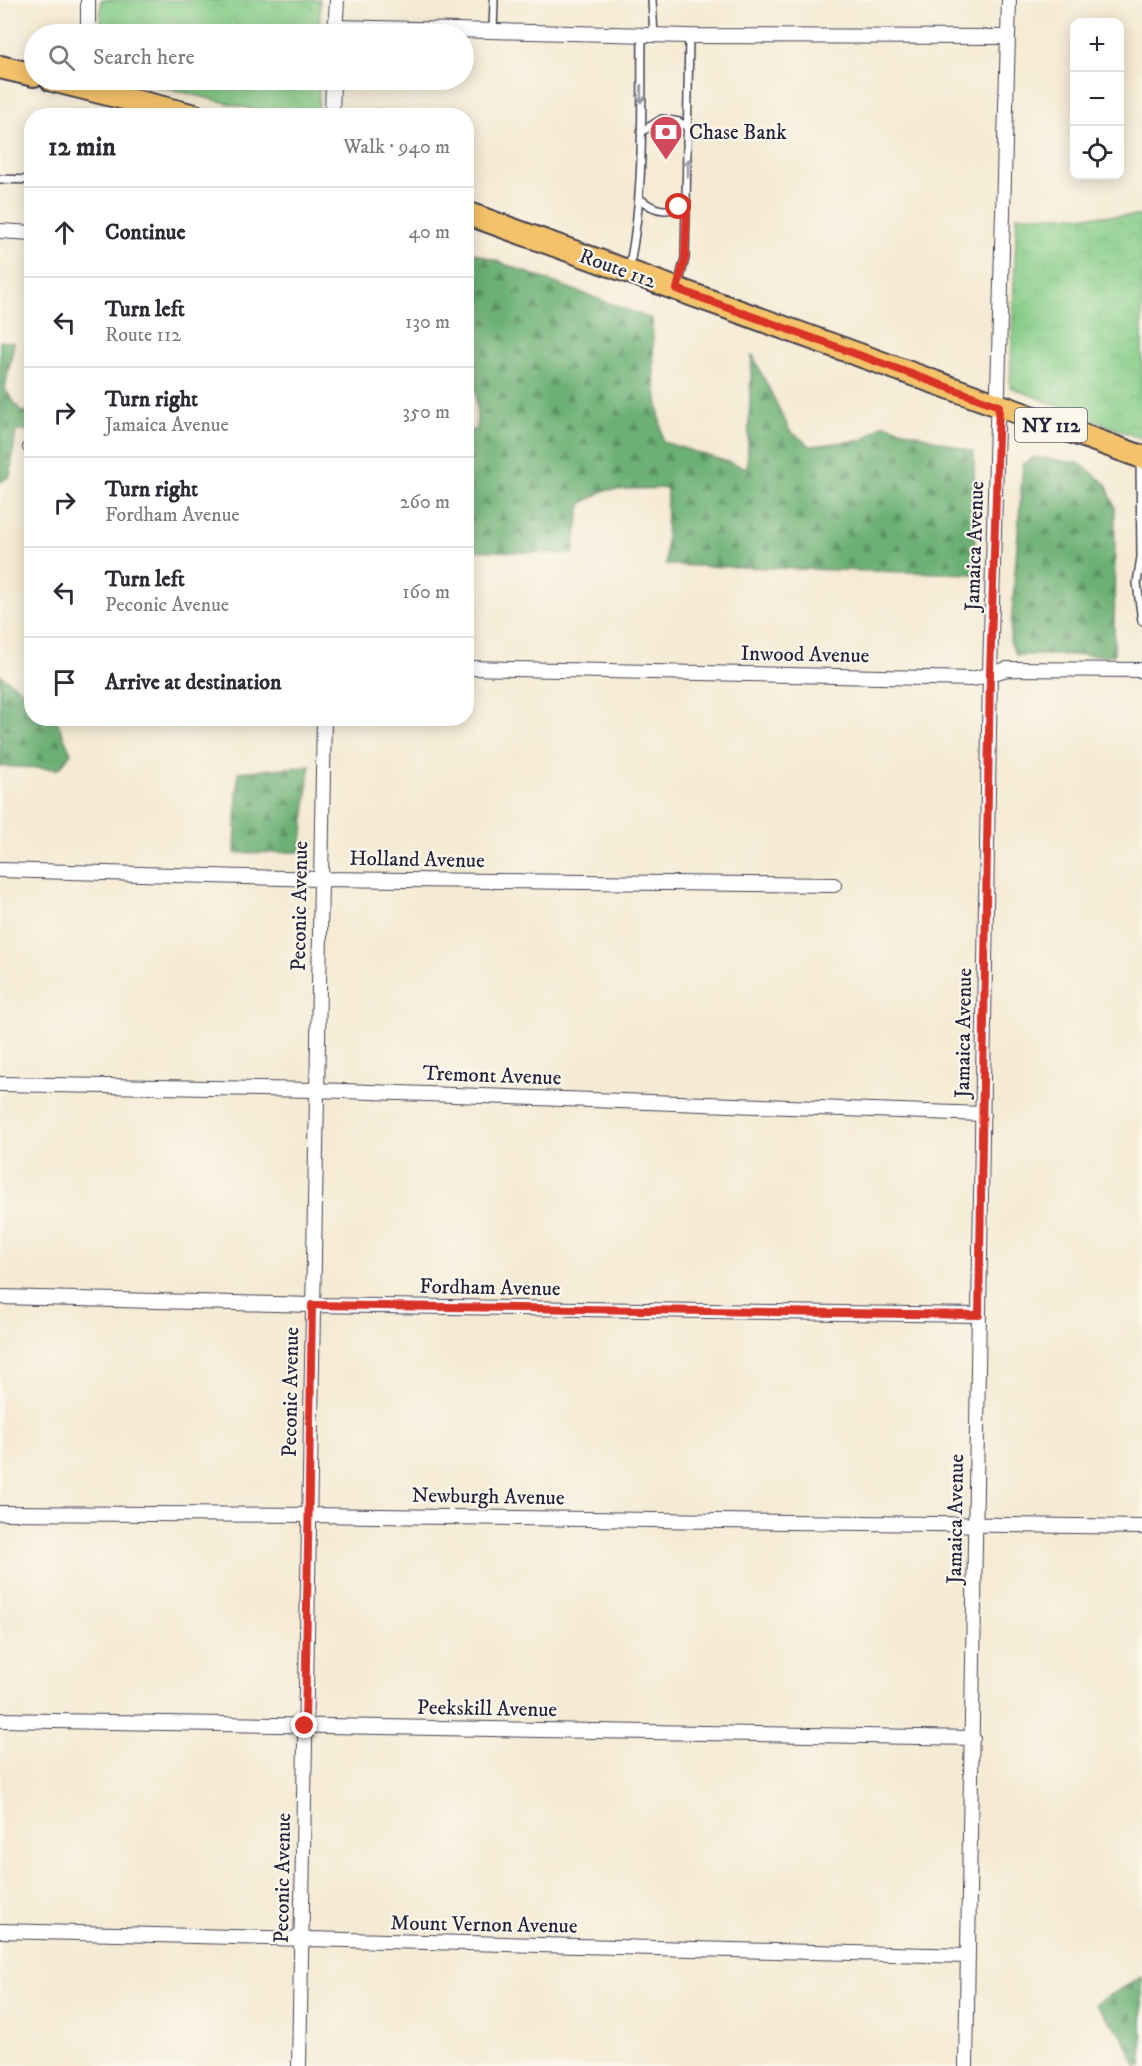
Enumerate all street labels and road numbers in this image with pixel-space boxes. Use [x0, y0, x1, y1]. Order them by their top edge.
street label: Route 112 [576, 243, 660, 295]
road number: NY 112 [1015, 408, 1087, 442]
street label: Jamaica Avenue [960, 480, 990, 613]
street label: Inwood Avenue [740, 641, 870, 669]
street label: Peconic Avenue [286, 840, 314, 971]
street label: Holland Avenue [349, 846, 485, 874]
street label: Jamaica Avenue [950, 967, 978, 1100]
street label: Tremont Avenue [422, 1061, 562, 1091]
street label: Fordham Avenue [419, 1274, 561, 1302]
street label: Peconic Avenue [277, 1326, 305, 1457]
street label: Jamaica Avenue [942, 1453, 970, 1586]
street label: Newburgh Avenue [411, 1483, 565, 1511]
street label: Peekskill Avenue [417, 1695, 558, 1723]
street label: Peconic Avenue [269, 1812, 297, 1943]
street label: Mount Vernon Avenue [390, 1910, 578, 1940]

